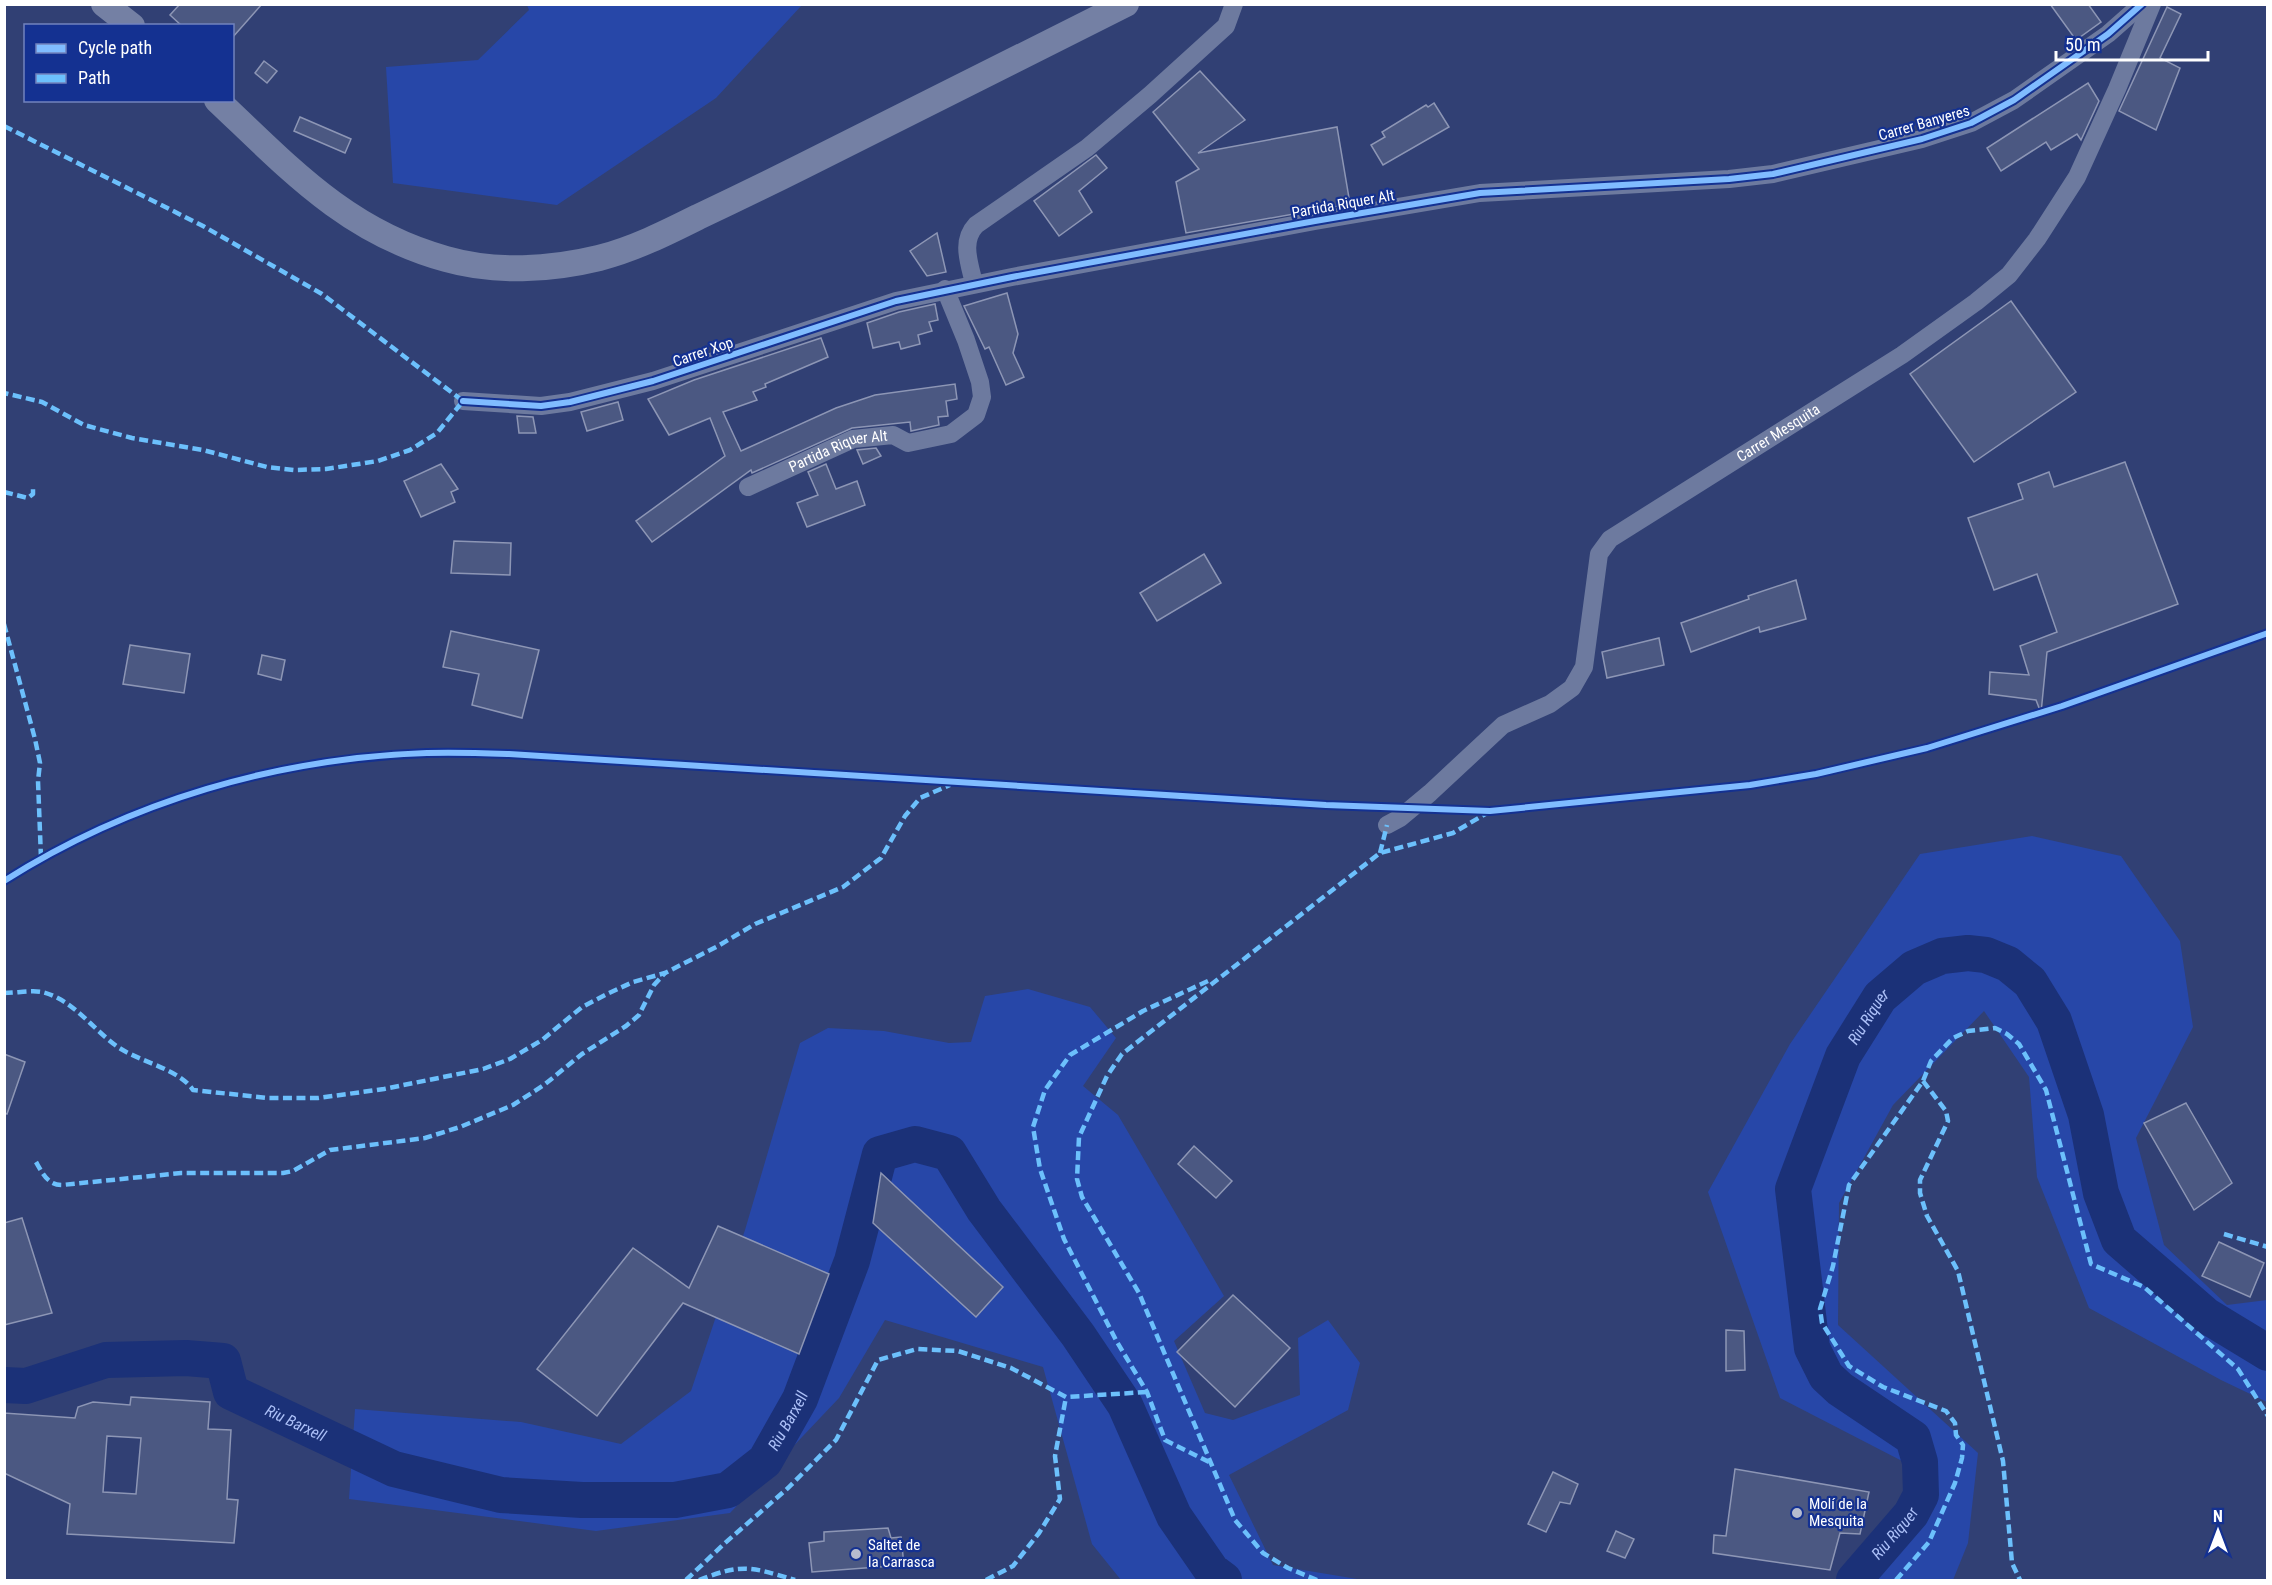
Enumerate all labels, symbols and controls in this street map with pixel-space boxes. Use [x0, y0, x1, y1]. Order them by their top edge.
legend [24, 24, 234, 102]
scale bar [2056, 24, 2208, 62]
text: 50 m [2065, 34, 2100, 55]
text: Cycle path [78, 37, 152, 58]
text: Path [78, 67, 111, 88]
street label: Carrer Banyeres [1876, 101, 1972, 145]
street label: Partida Riquer Alt [1290, 186, 1396, 222]
street label: Carrer Xop [670, 333, 736, 371]
street label: Carrer Mesquita [1733, 400, 1823, 466]
street label: Partida Riquer Alt [786, 427, 888, 476]
water label: Riu Riquer [1843, 984, 1893, 1048]
water label: Riu Barxell [764, 1388, 812, 1454]
water label: Riu Barxell [263, 1400, 330, 1445]
place label: Molí de la Mesquita [1809, 1495, 1867, 1530]
north arrow [2188, 1501, 2248, 1561]
water label: Riu Riquer [1867, 1503, 1923, 1563]
marker: Molí de la Mesquita [1790, 1506, 1804, 1520]
text: N [2213, 1507, 2223, 1526]
place label: Saltet de la Carrasca [868, 1536, 935, 1571]
marker: Saltet de la Carrasca [849, 1547, 863, 1561]

